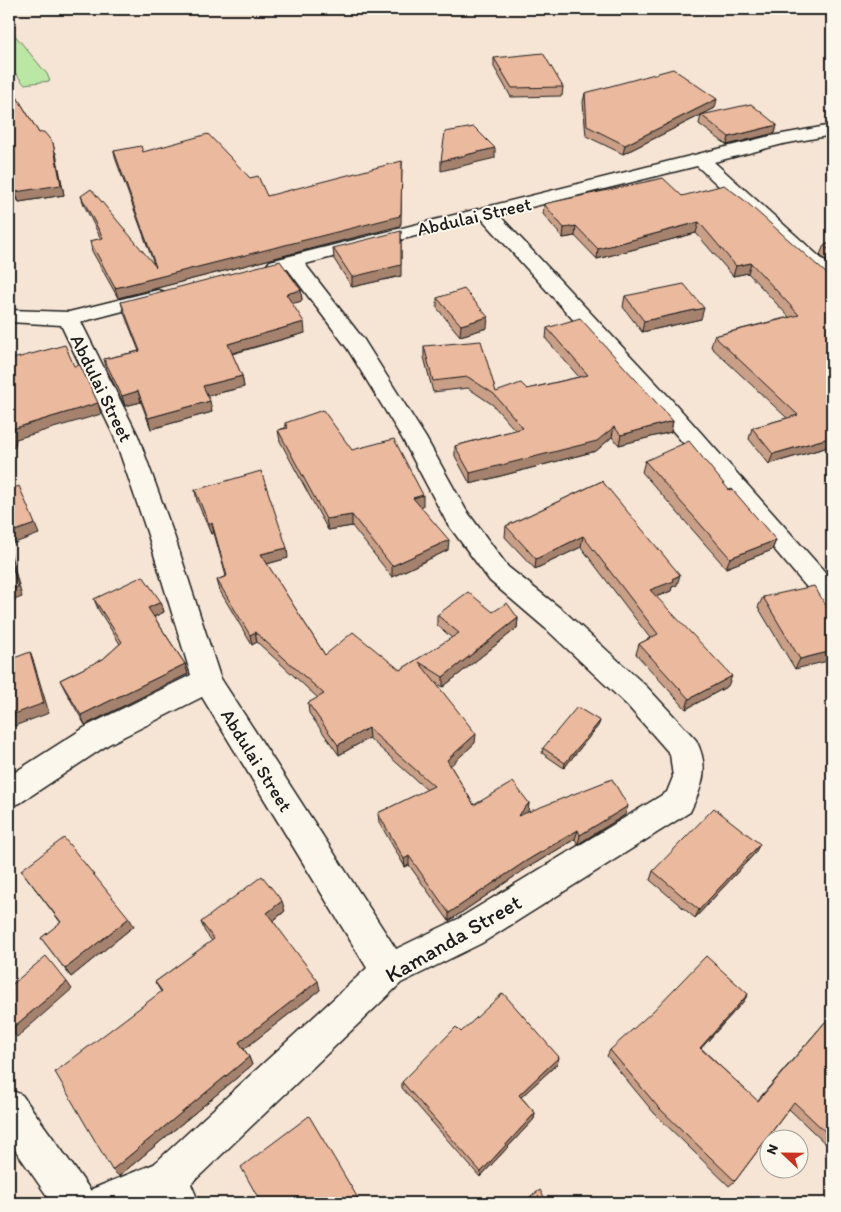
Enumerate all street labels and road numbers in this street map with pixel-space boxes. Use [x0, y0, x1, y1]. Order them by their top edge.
street label: Abdulai Street [415, 192, 534, 241]
street label: Abdulai Street [66, 331, 137, 446]
street label: Abdulai Street [216, 705, 297, 816]
street label: Kamanda Street [380, 888, 526, 988]

